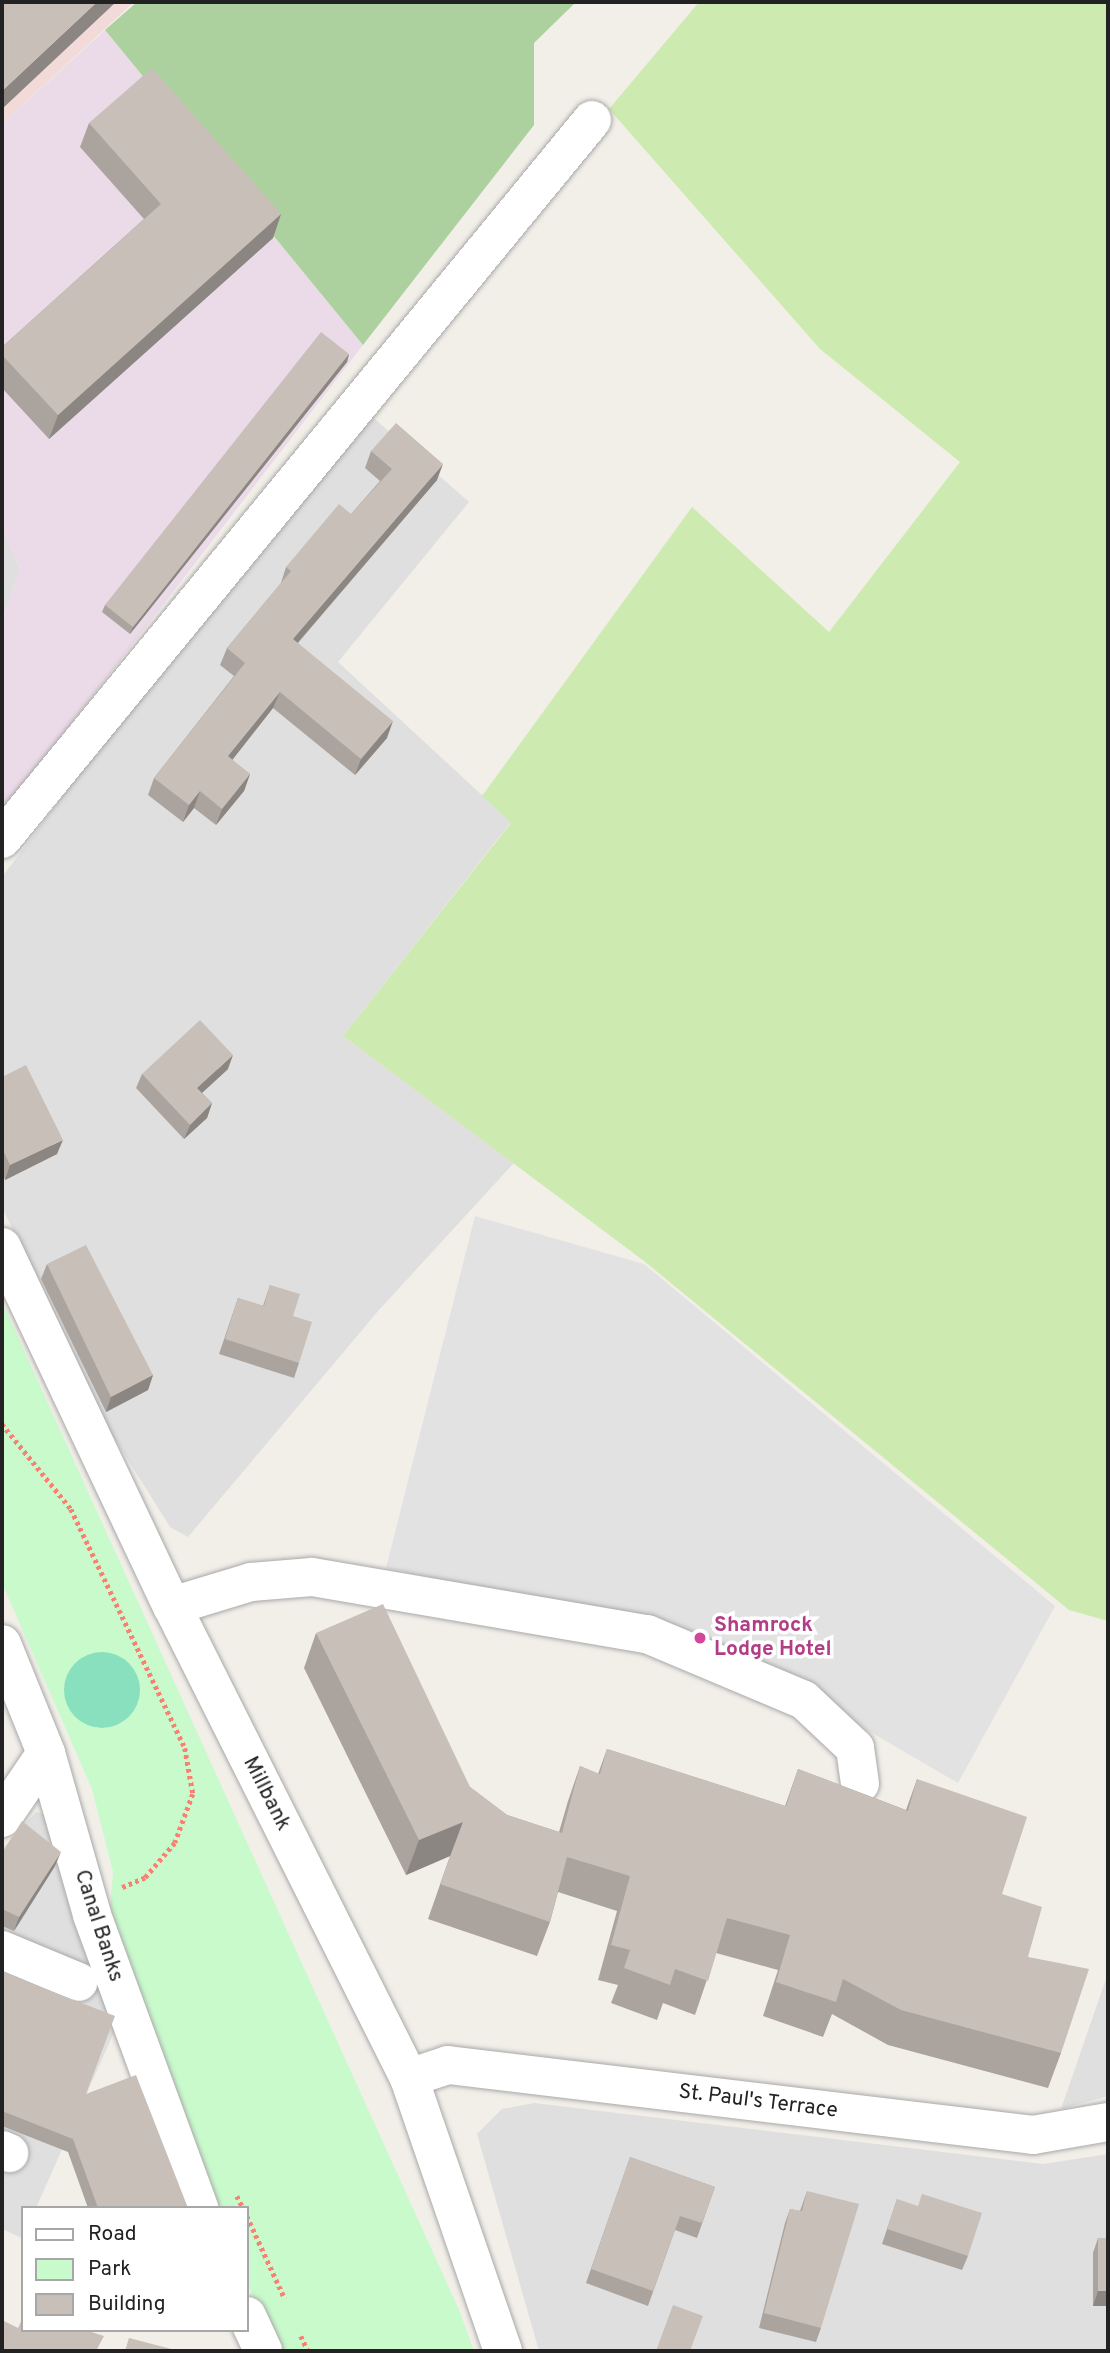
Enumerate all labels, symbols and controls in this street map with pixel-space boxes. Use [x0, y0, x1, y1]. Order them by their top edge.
place label: Shamrock Lodge Hotel [714, 1613, 832, 1663]
marker: Shamrock Lodge Hotel [692, 1630, 708, 1646]
street label: Millbank [237, 1753, 295, 1835]
street label: Canal Banks [68, 1867, 128, 1985]
street label: St. Paul's Terrace [677, 2080, 839, 2124]
legend [21, 2206, 248, 2332]
text: Road [88, 2221, 137, 2248]
text: Park [88, 2256, 131, 2283]
text: Building [88, 2291, 166, 2318]

